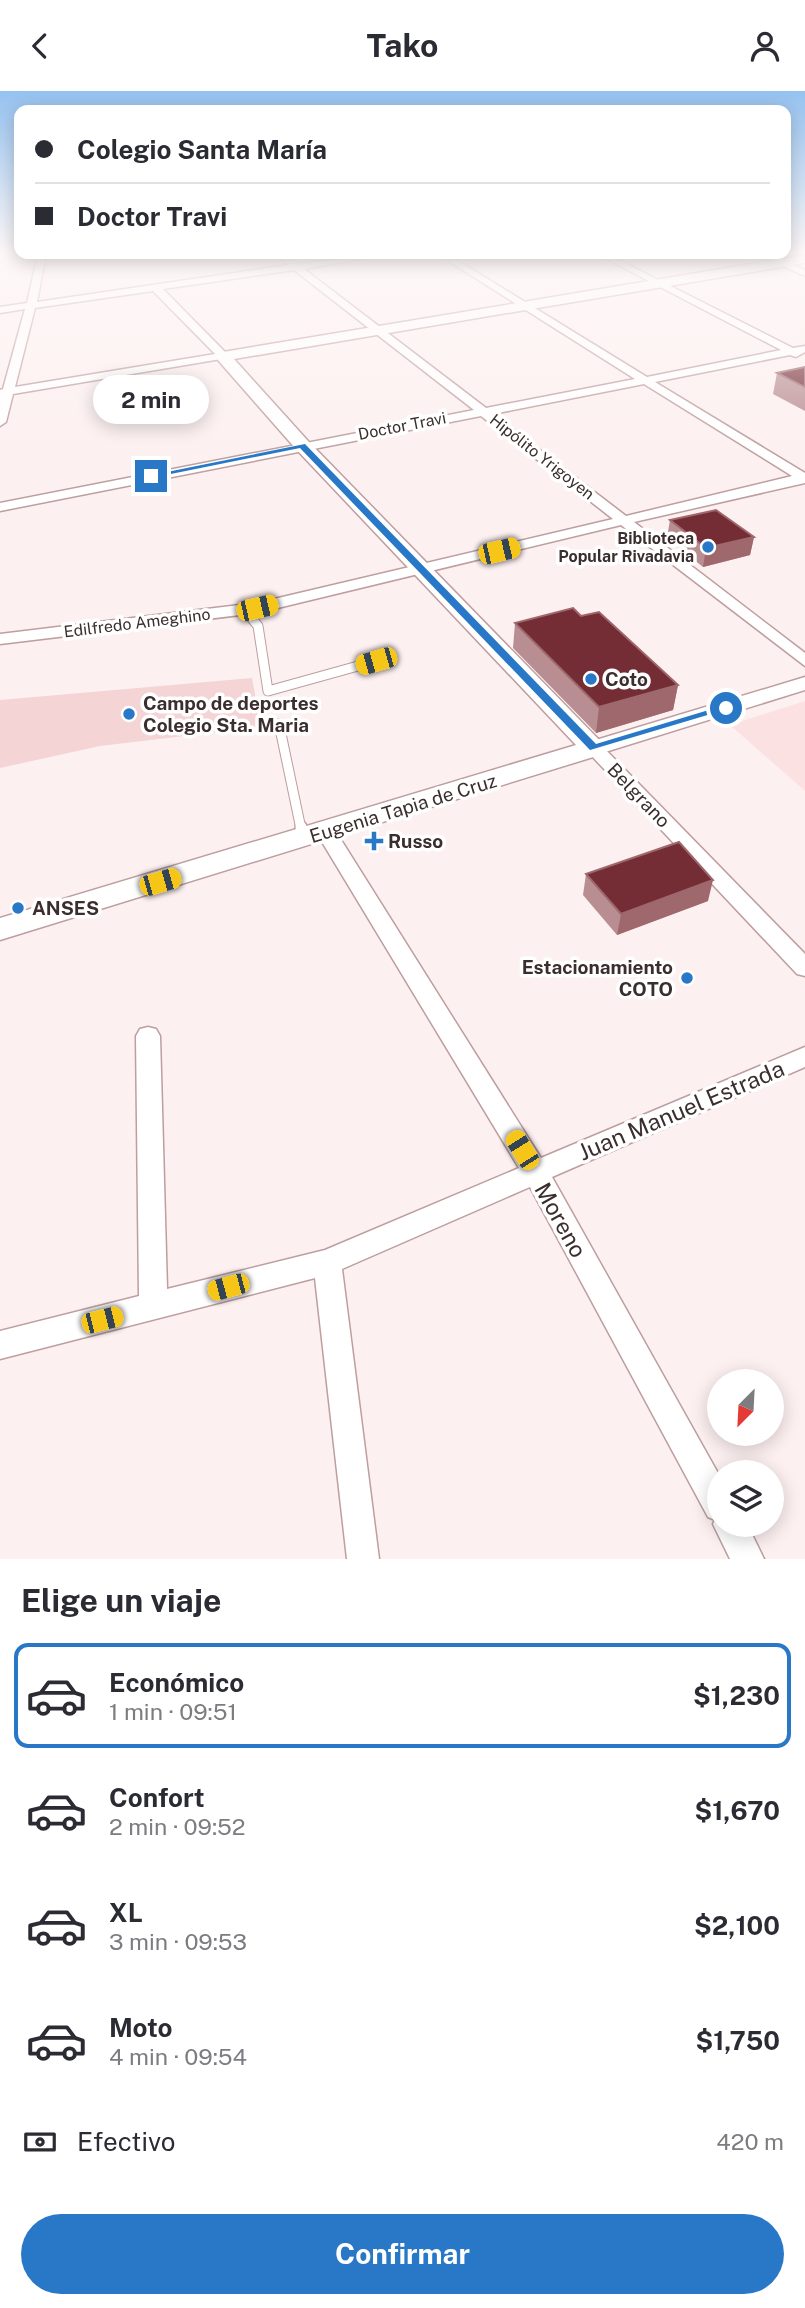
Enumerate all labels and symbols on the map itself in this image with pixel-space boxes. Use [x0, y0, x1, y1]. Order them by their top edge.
callout: 2 min [93, 375, 209, 423]
street label: Doctor Travi [356, 408, 448, 444]
street label: Hipólito Yrigoyen [486, 410, 598, 504]
route end [135, 460, 167, 492]
place label: Biblioteca Popular Rivadavia [558, 529, 694, 566]
car [477, 536, 522, 566]
marker: Biblioteca Popular Rivadavia [700, 539, 716, 555]
car [235, 593, 280, 623]
street label: Edilfredo Ameghino [63, 605, 211, 641]
car [353, 645, 400, 677]
place label: Coto [605, 668, 648, 690]
marker: Coto [583, 671, 599, 687]
place label: Campo de deportes Colegio Sta. Maria [143, 692, 319, 736]
route start [710, 692, 742, 724]
marker: Campo de deportes Colegio Sta. Maria [121, 706, 137, 722]
street label: Belgrano [603, 758, 675, 832]
street label: Eugenia Tapia de Cruz [307, 769, 499, 847]
place label: Russo [388, 830, 443, 852]
marker: Russo [366, 833, 382, 849]
car [137, 866, 184, 898]
place label: ANSES [32, 897, 99, 919]
marker: ANSES [10, 900, 26, 916]
place label: Estacionamiento COTO [522, 956, 673, 1000]
marker: Estacionamiento COTO [679, 970, 695, 986]
street label: Juan Manuel Estrada [574, 1054, 788, 1166]
car [502, 1127, 543, 1173]
street label: Moreno [529, 1178, 593, 1262]
car [205, 1271, 252, 1303]
car [80, 1305, 125, 1335]
north arrow [707, 1369, 784, 1445]

